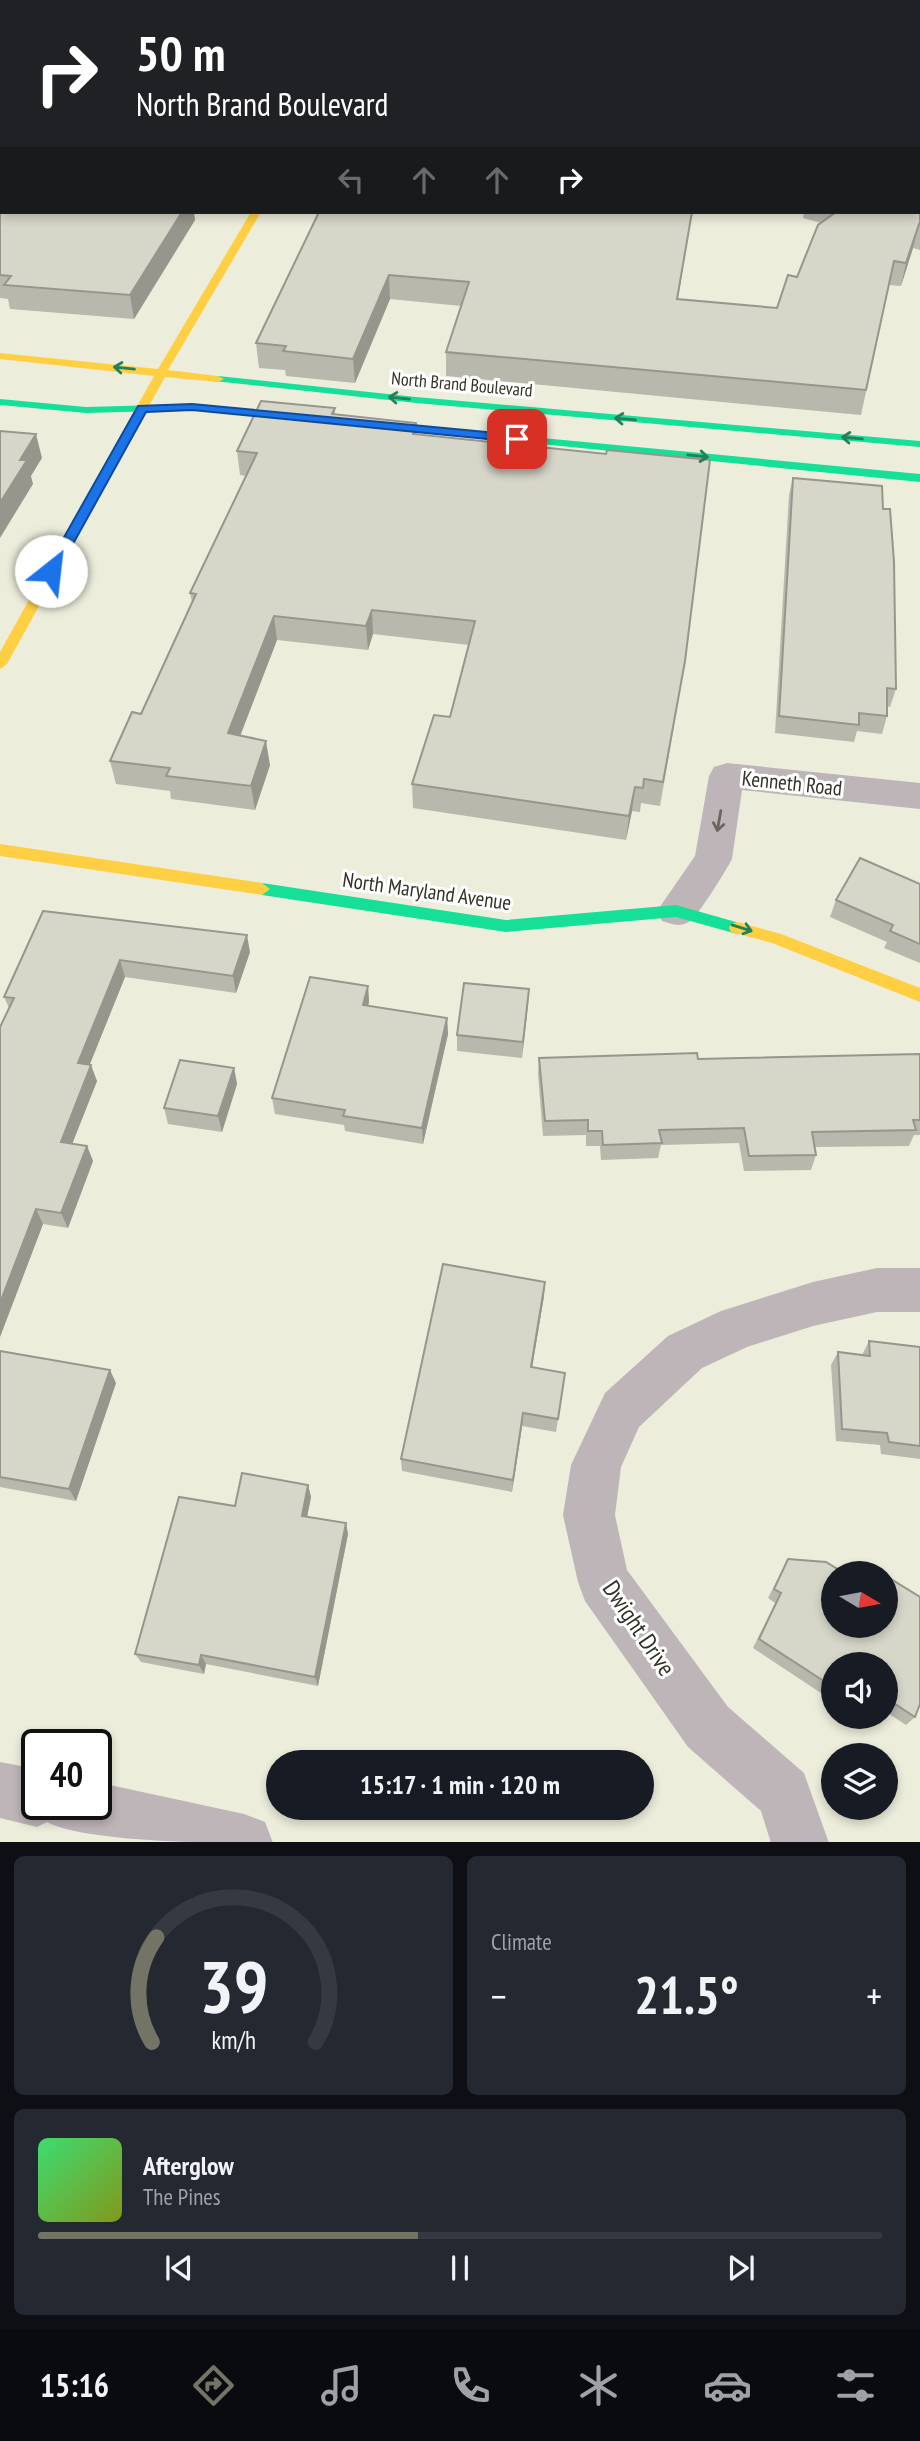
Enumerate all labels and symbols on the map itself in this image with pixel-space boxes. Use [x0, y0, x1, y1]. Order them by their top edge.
one-way arrow [113, 361, 136, 374]
street label: North Brand Boulevard [390, 366, 534, 402]
one-way arrow [388, 391, 411, 404]
pin [487, 409, 547, 469]
one-way arrow [615, 412, 637, 425]
one-way arrow [841, 431, 864, 444]
one-way arrow [686, 450, 709, 463]
position arrow [14, 534, 88, 608]
street label: Kenneth Road [741, 764, 843, 802]
one-way arrow [712, 809, 726, 832]
street label: North Maryland Avenue [341, 866, 513, 916]
one-way arrow [730, 922, 752, 935]
north arrow [821, 1561, 898, 1638]
street label: Dwight Drive [596, 1574, 682, 1682]
speed limit sign: 40 [21, 1729, 112, 1820]

